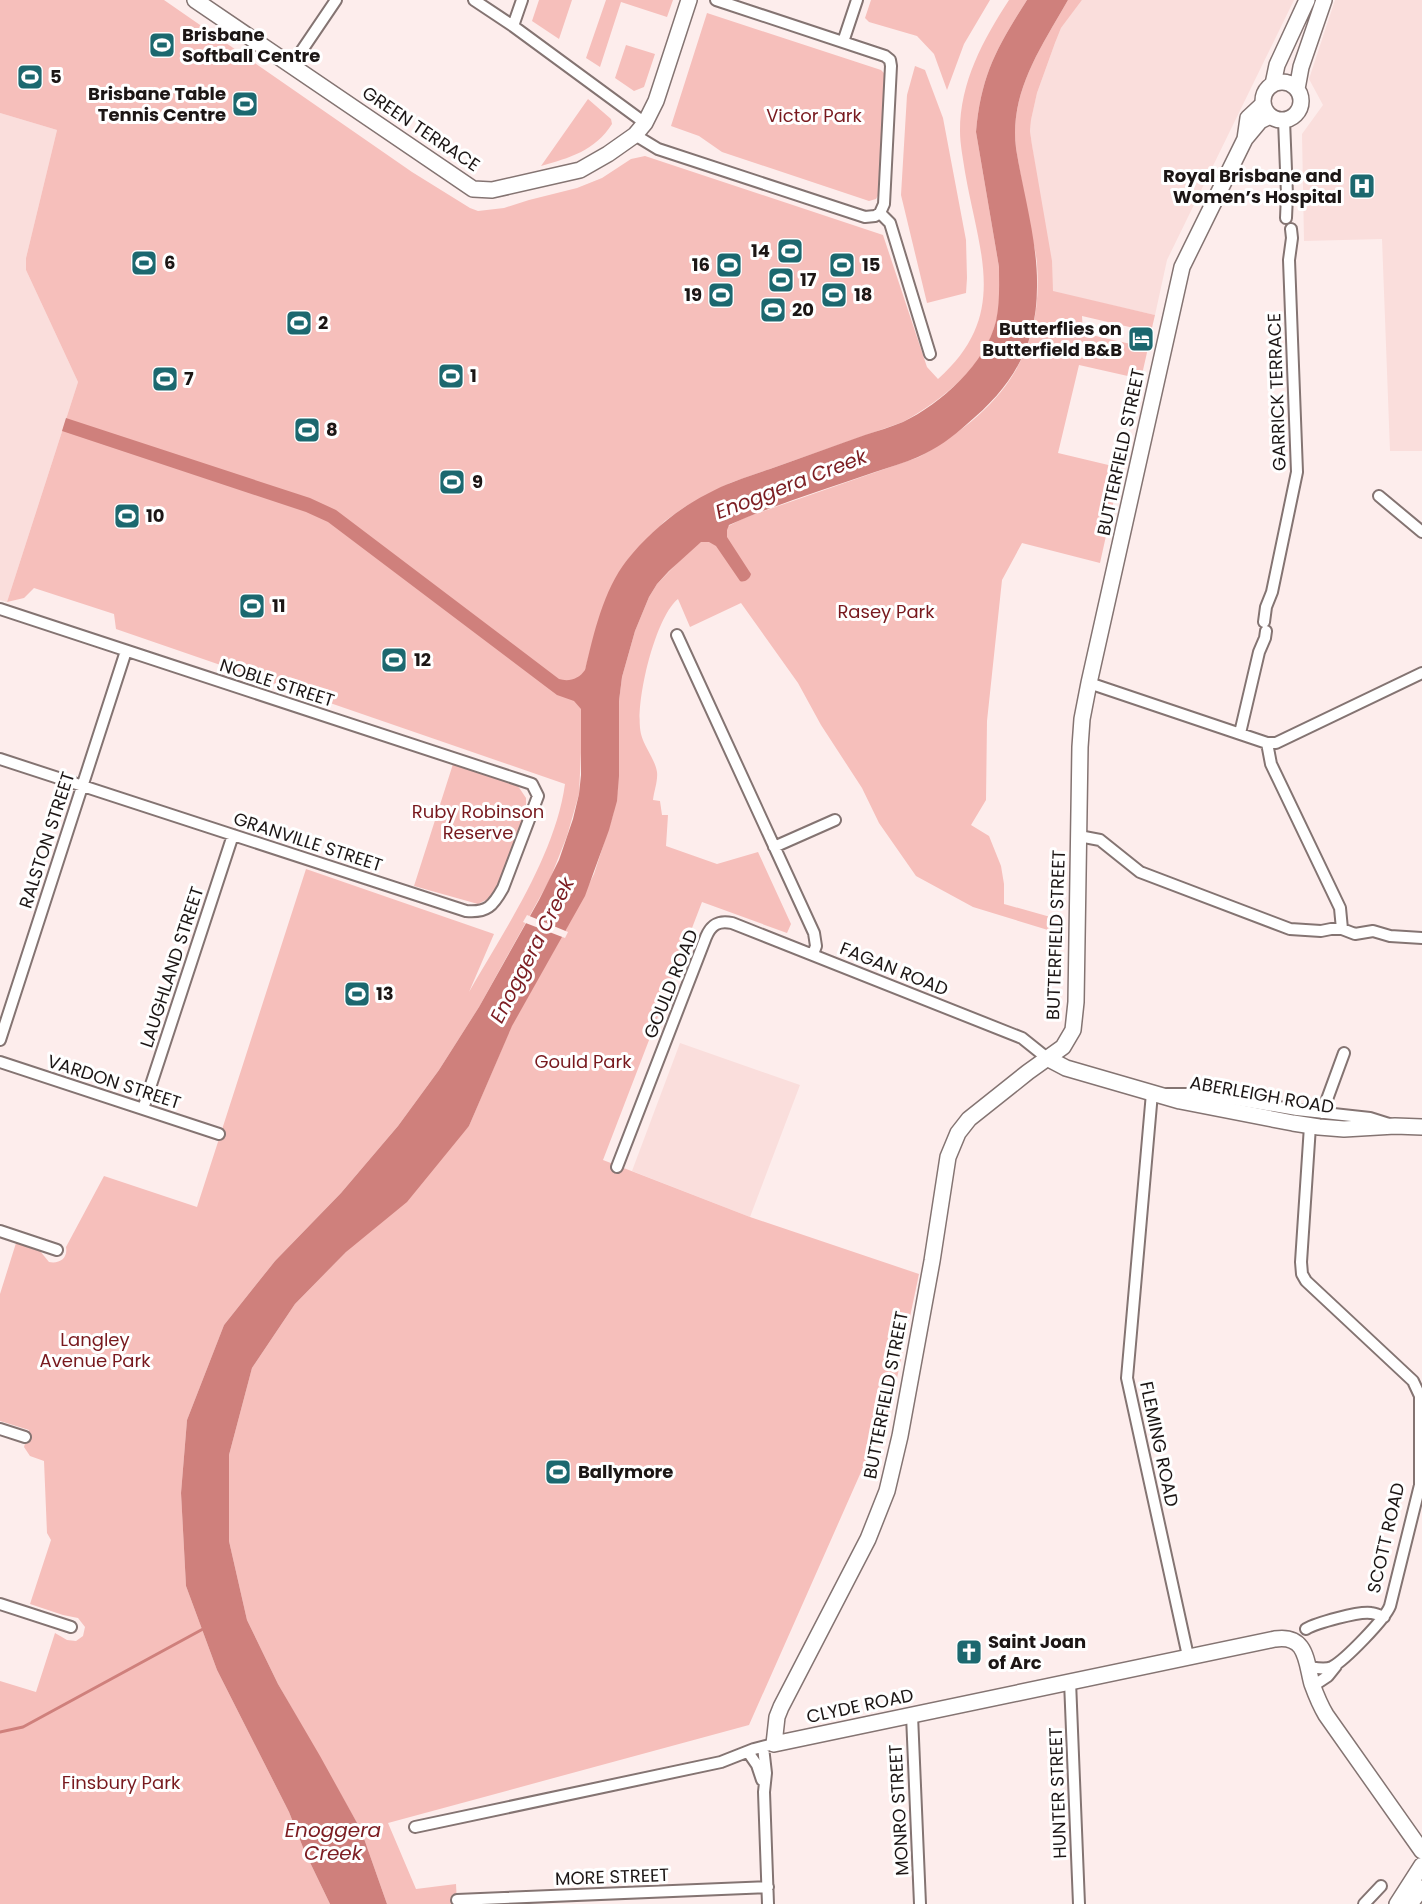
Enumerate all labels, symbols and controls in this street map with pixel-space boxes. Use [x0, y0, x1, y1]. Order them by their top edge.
place label: Brisbane Softball Centre [182, 22, 320, 68]
sports icon: Brisbane Softball Centre [147, 30, 177, 60]
sports icon: 5 [15, 62, 45, 92]
place label: 5 [50, 64, 62, 89]
street label: GREEN TERRACE [358, 80, 485, 177]
place label: Brisbane Table Tennis Centre [88, 81, 226, 127]
sports icon: Brisbane Table Tennis Centre [230, 89, 260, 119]
park label: Victor Park [766, 103, 863, 128]
place label: Royal Brisbane and Women’s Hospital [1163, 163, 1342, 209]
hospital icon: Royal Brisbane and Women’s Hospital [1347, 171, 1377, 201]
sports icon: 14 [775, 236, 805, 266]
place label: 14 [751, 238, 770, 263]
sports icon: 6 [129, 248, 159, 278]
place label: 6 [164, 250, 175, 275]
sports icon: 16 [714, 250, 744, 280]
sports icon: 15 [827, 250, 857, 280]
place label: 16 [692, 252, 710, 277]
place label: 15 [862, 252, 880, 277]
sports icon: 17 [766, 265, 796, 295]
place label: 17 [800, 267, 817, 292]
sports icon: 19 [706, 280, 736, 310]
sports icon: 18 [819, 280, 849, 310]
place label: 19 [684, 282, 702, 307]
place label: 18 [854, 282, 872, 307]
sports icon: 20 [758, 295, 788, 325]
place label: 20 [792, 297, 814, 322]
sports icon: 2 [284, 308, 314, 338]
place label: 2 [318, 310, 328, 335]
street label: GARRICK TERRACE [1261, 313, 1292, 471]
place label: Butterflies on Butterfield B&B [982, 316, 1122, 362]
hotel icon: Butterflies on Butterfield B&B [1126, 324, 1156, 354]
sports icon: 1 [436, 361, 466, 391]
place label: 1 [470, 363, 477, 388]
sports icon: 7 [150, 364, 180, 394]
place label: 7 [184, 366, 194, 391]
street label: BUTTERFIELD STREET [1091, 366, 1150, 538]
sports icon: 8 [292, 415, 322, 445]
place label: 8 [326, 417, 338, 442]
water label: Enoggera Creek [711, 442, 872, 526]
sports icon: 9 [437, 467, 467, 497]
place label: 9 [472, 469, 483, 494]
sports icon: 10 [112, 501, 142, 531]
place label: 10 [146, 503, 165, 528]
sports icon: 11 [237, 591, 267, 621]
place label: 11 [272, 593, 286, 618]
park label: Rasey Park [837, 599, 935, 624]
sports icon: 12 [379, 645, 409, 675]
place label: 12 [414, 647, 431, 672]
street label: NOBLE STREET [217, 652, 338, 713]
street label: RALSTON STREET [13, 768, 80, 911]
park label: Ruby Robinson Reserve [412, 799, 544, 845]
street label: GRANVILLE STREET [230, 806, 386, 877]
street label: BUTTERFIELD STREET [1040, 849, 1071, 1021]
water label: Enoggera Creek [483, 871, 582, 1028]
street label: LAUGHLAND STREET [134, 883, 209, 1051]
street label: GOULD ROAD [637, 926, 704, 1042]
street label: FAGAN ROAD [836, 935, 952, 1002]
sports icon: 13 [342, 979, 372, 1009]
place label: 13 [376, 981, 394, 1006]
street label: VARDON STREET [44, 1048, 184, 1115]
park label: Gould Park [534, 1049, 632, 1074]
street label: ABERLEIGH ROAD [1188, 1070, 1336, 1119]
street label: BUTTERFIELD STREET [857, 1309, 914, 1481]
park label: Langley Avenue Park [40, 1327, 151, 1373]
street label: FLEMING ROAD [1134, 1379, 1185, 1509]
sports icon: Ballymore [543, 1457, 573, 1487]
place label: Ballymore [578, 1459, 673, 1484]
street label: SCOTT ROAD [1361, 1480, 1410, 1596]
place label: Saint Joan of Arc [988, 1629, 1086, 1675]
church icon: Saint Joan of Arc [954, 1637, 984, 1667]
street label: CLYDE ROAD [804, 1682, 916, 1729]
street label: HUNTER STREET [1043, 1727, 1072, 1859]
street label: MONRO STREET [883, 1743, 914, 1876]
park label: Finsbury Park [62, 1770, 181, 1795]
water label: Enoggera Creek [285, 1816, 381, 1867]
street label: MORE STREET [555, 1862, 670, 1891]

